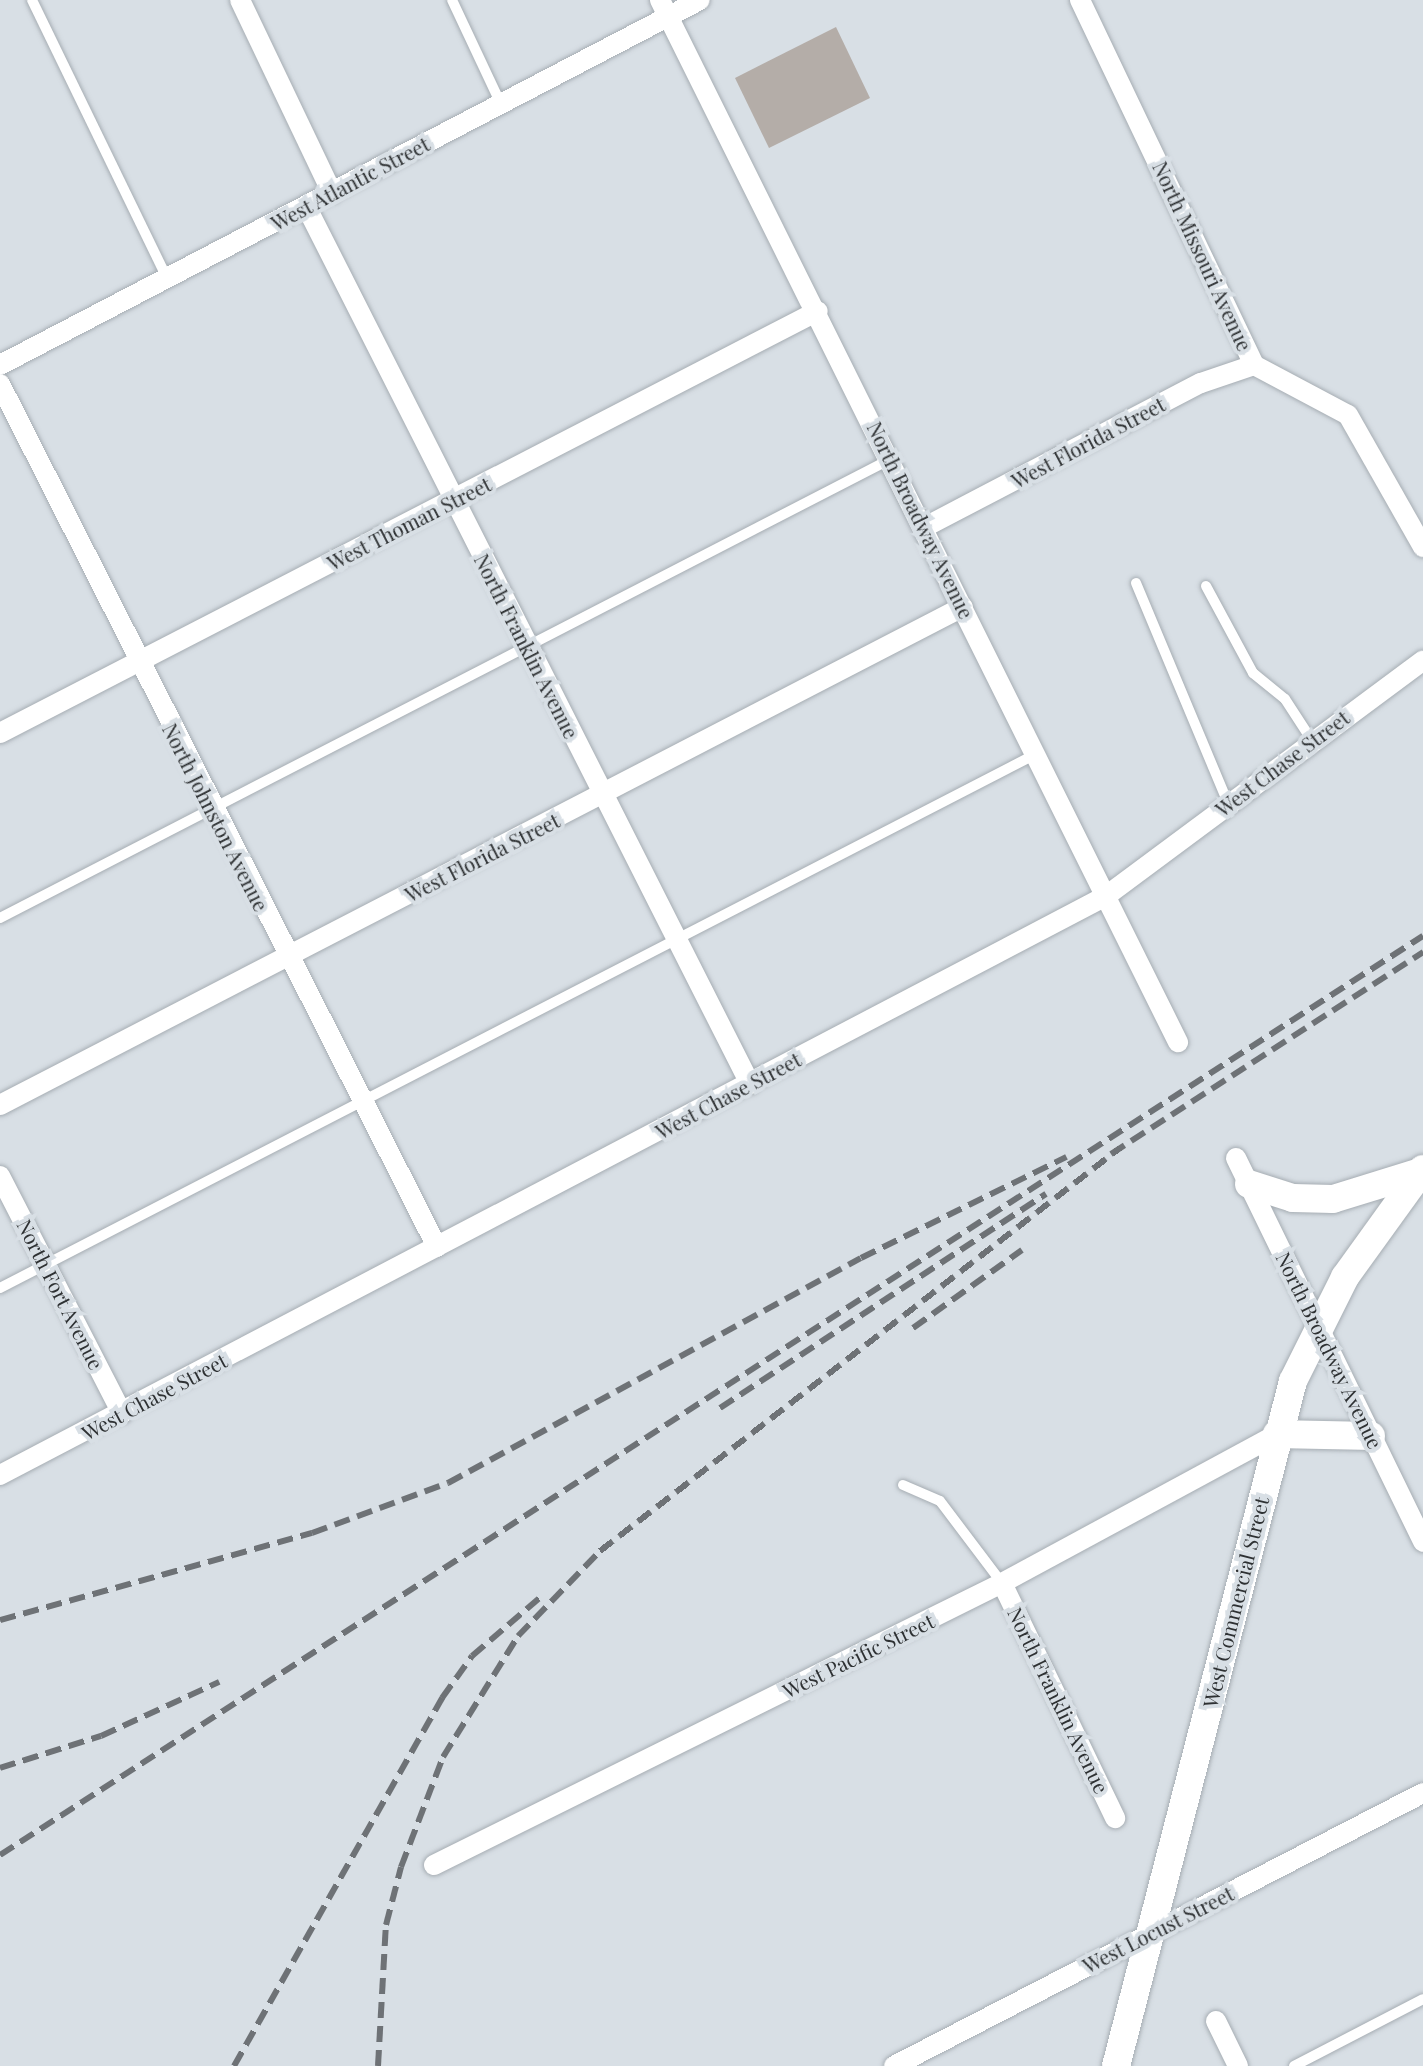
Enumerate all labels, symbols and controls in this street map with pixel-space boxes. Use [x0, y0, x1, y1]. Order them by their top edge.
street label: West Atlantic Street [266, 131, 434, 235]
street label: North Missouri Avenue [1148, 157, 1258, 355]
street label: West Florida Street [1007, 391, 1169, 493]
street label: North Broadway Avenue [863, 417, 979, 623]
street label: West Thoman Street [323, 471, 495, 575]
street label: North Franklin Avenue [470, 549, 584, 743]
street label: West Chase Street [1210, 705, 1354, 821]
street label: North Johnston Avenue [158, 719, 274, 915]
street label: West Florida Street [401, 808, 563, 906]
street label: West Chase Street [651, 1047, 805, 1143]
street label: North Fort Avenue [13, 1214, 109, 1374]
street label: North Broadway Avenue [1272, 1247, 1388, 1453]
street label: West Chase Street [77, 1348, 231, 1444]
street label: West Commercial Street [1197, 1494, 1273, 1710]
street label: North Franklin Avenue [1003, 1603, 1115, 1797]
street label: West Pacific Street [778, 1608, 938, 1702]
street label: West Locust Street [1078, 1880, 1238, 1978]

